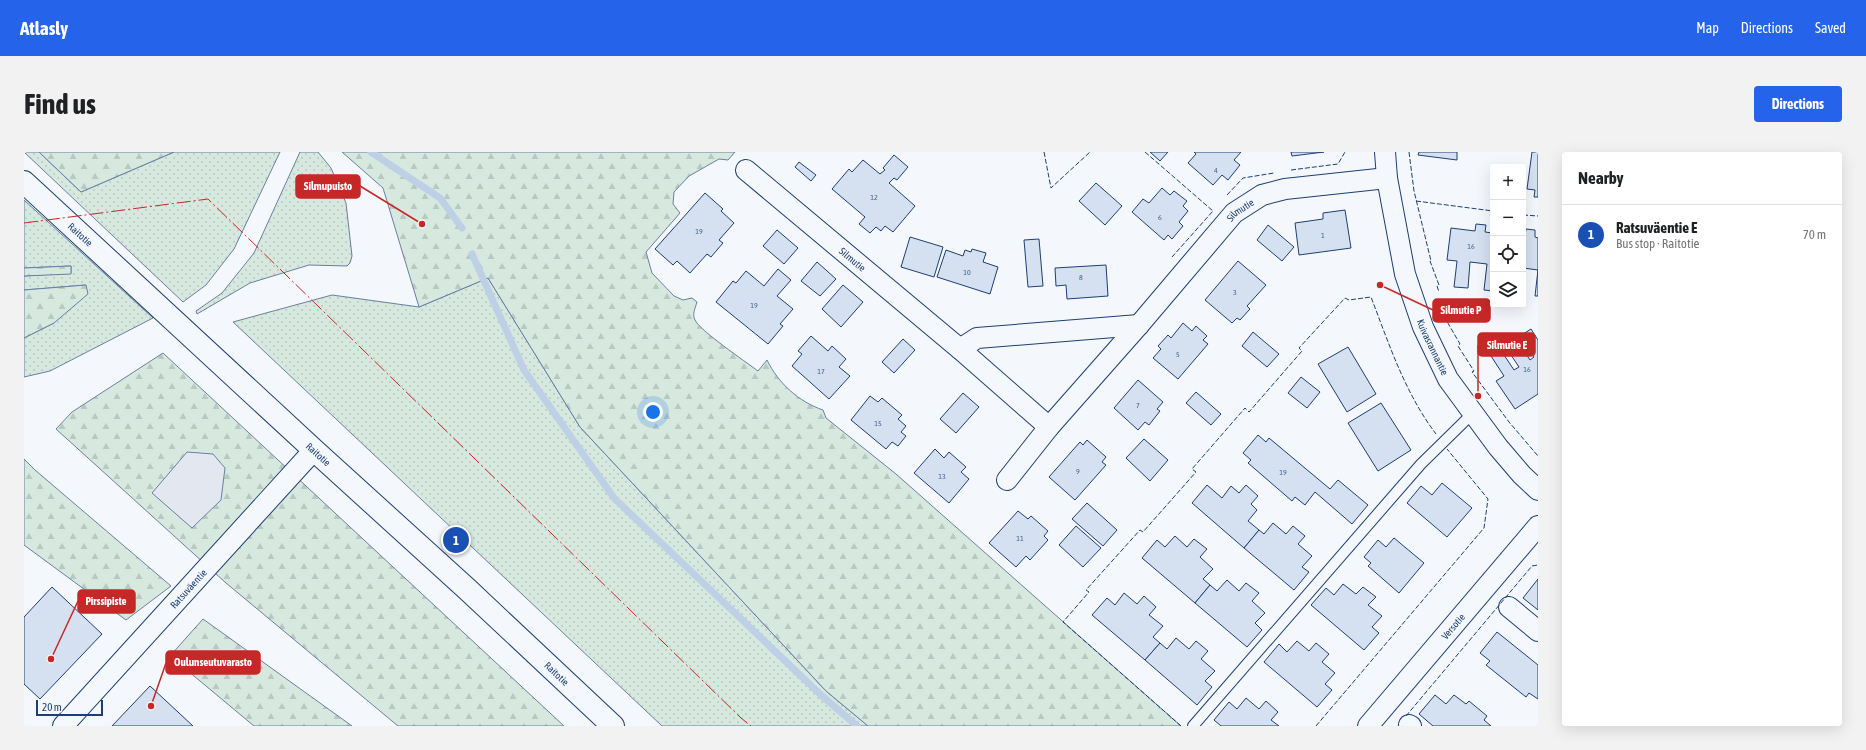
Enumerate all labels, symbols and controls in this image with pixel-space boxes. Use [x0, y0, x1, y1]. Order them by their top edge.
text: Atlasly [20, 17, 68, 39]
text: Map [1696, 20, 1719, 36]
text: Directions [1741, 20, 1793, 36]
text: Saved [1815, 20, 1846, 36]
button: Directions [1754, 86, 1842, 122]
text: Find us [24, 88, 96, 120]
map controls [1490, 164, 1526, 308]
button: + [1490, 164, 1526, 200]
house number: 4 [1214, 166, 1218, 175]
text: Nearby [1578, 168, 1624, 188]
callout: Silmupuisto [296, 175, 360, 198]
text: Silmupuisto [304, 180, 352, 192]
house number: 12 [870, 193, 878, 202]
street label: Silmutie [1225, 197, 1256, 224]
button: − [1490, 200, 1526, 236]
house number: 6 [1158, 213, 1162, 222]
text: Ratsuväentie E [1616, 219, 1697, 236]
street label: Raitotie [66, 221, 95, 249]
house number: 19 [695, 227, 703, 236]
text: 1 [1588, 227, 1594, 242]
text: 70 m [1803, 227, 1826, 242]
house number: 1 [1321, 231, 1325, 240]
button: locate [1490, 236, 1526, 272]
text: Bus stop · Raitotie [1616, 236, 1700, 251]
house number: 16 [1467, 242, 1475, 251]
street label: Silmutie [837, 245, 868, 274]
house number: 10 [963, 268, 971, 277]
button: layers [1490, 272, 1526, 308]
house number: 8 [1079, 273, 1083, 282]
house number: 3 [1233, 288, 1237, 297]
callout: Silmutie P [1433, 299, 1490, 322]
house number: 19 [750, 301, 758, 310]
text: Silmutie P [1441, 304, 1482, 316]
street label: Kuivasrannantie [1415, 318, 1450, 377]
callout: Silmutie E [1478, 333, 1535, 356]
text: Silmutie E [1487, 339, 1527, 351]
house number: 5 [1176, 350, 1180, 359]
house number: 16 [1523, 365, 1531, 374]
house number: 17 [817, 367, 825, 376]
house number: 7 [1136, 401, 1140, 410]
your location [643, 402, 663, 422]
house number: 15 [874, 419, 882, 428]
street label: Raitotie [304, 441, 333, 469]
house number: 9 [1076, 467, 1080, 476]
house number: 19 [1279, 468, 1287, 477]
house number: 13 [938, 472, 946, 481]
pin: 1 [443, 525, 469, 555]
house number: 11 [1016, 534, 1024, 543]
street label: Ratsuväentie [168, 567, 209, 610]
callout: Pirssipiste [78, 590, 135, 613]
text: Pirssipiste [85, 595, 127, 607]
street label: Versotie [1439, 611, 1467, 642]
callout: Oulunseutuvarasto [166, 651, 260, 674]
text: Oulunseutuvarasto [174, 656, 252, 668]
street label: Raitotie [542, 660, 571, 688]
scale bar [36, 698, 103, 717]
text: 20 m [42, 701, 62, 713]

